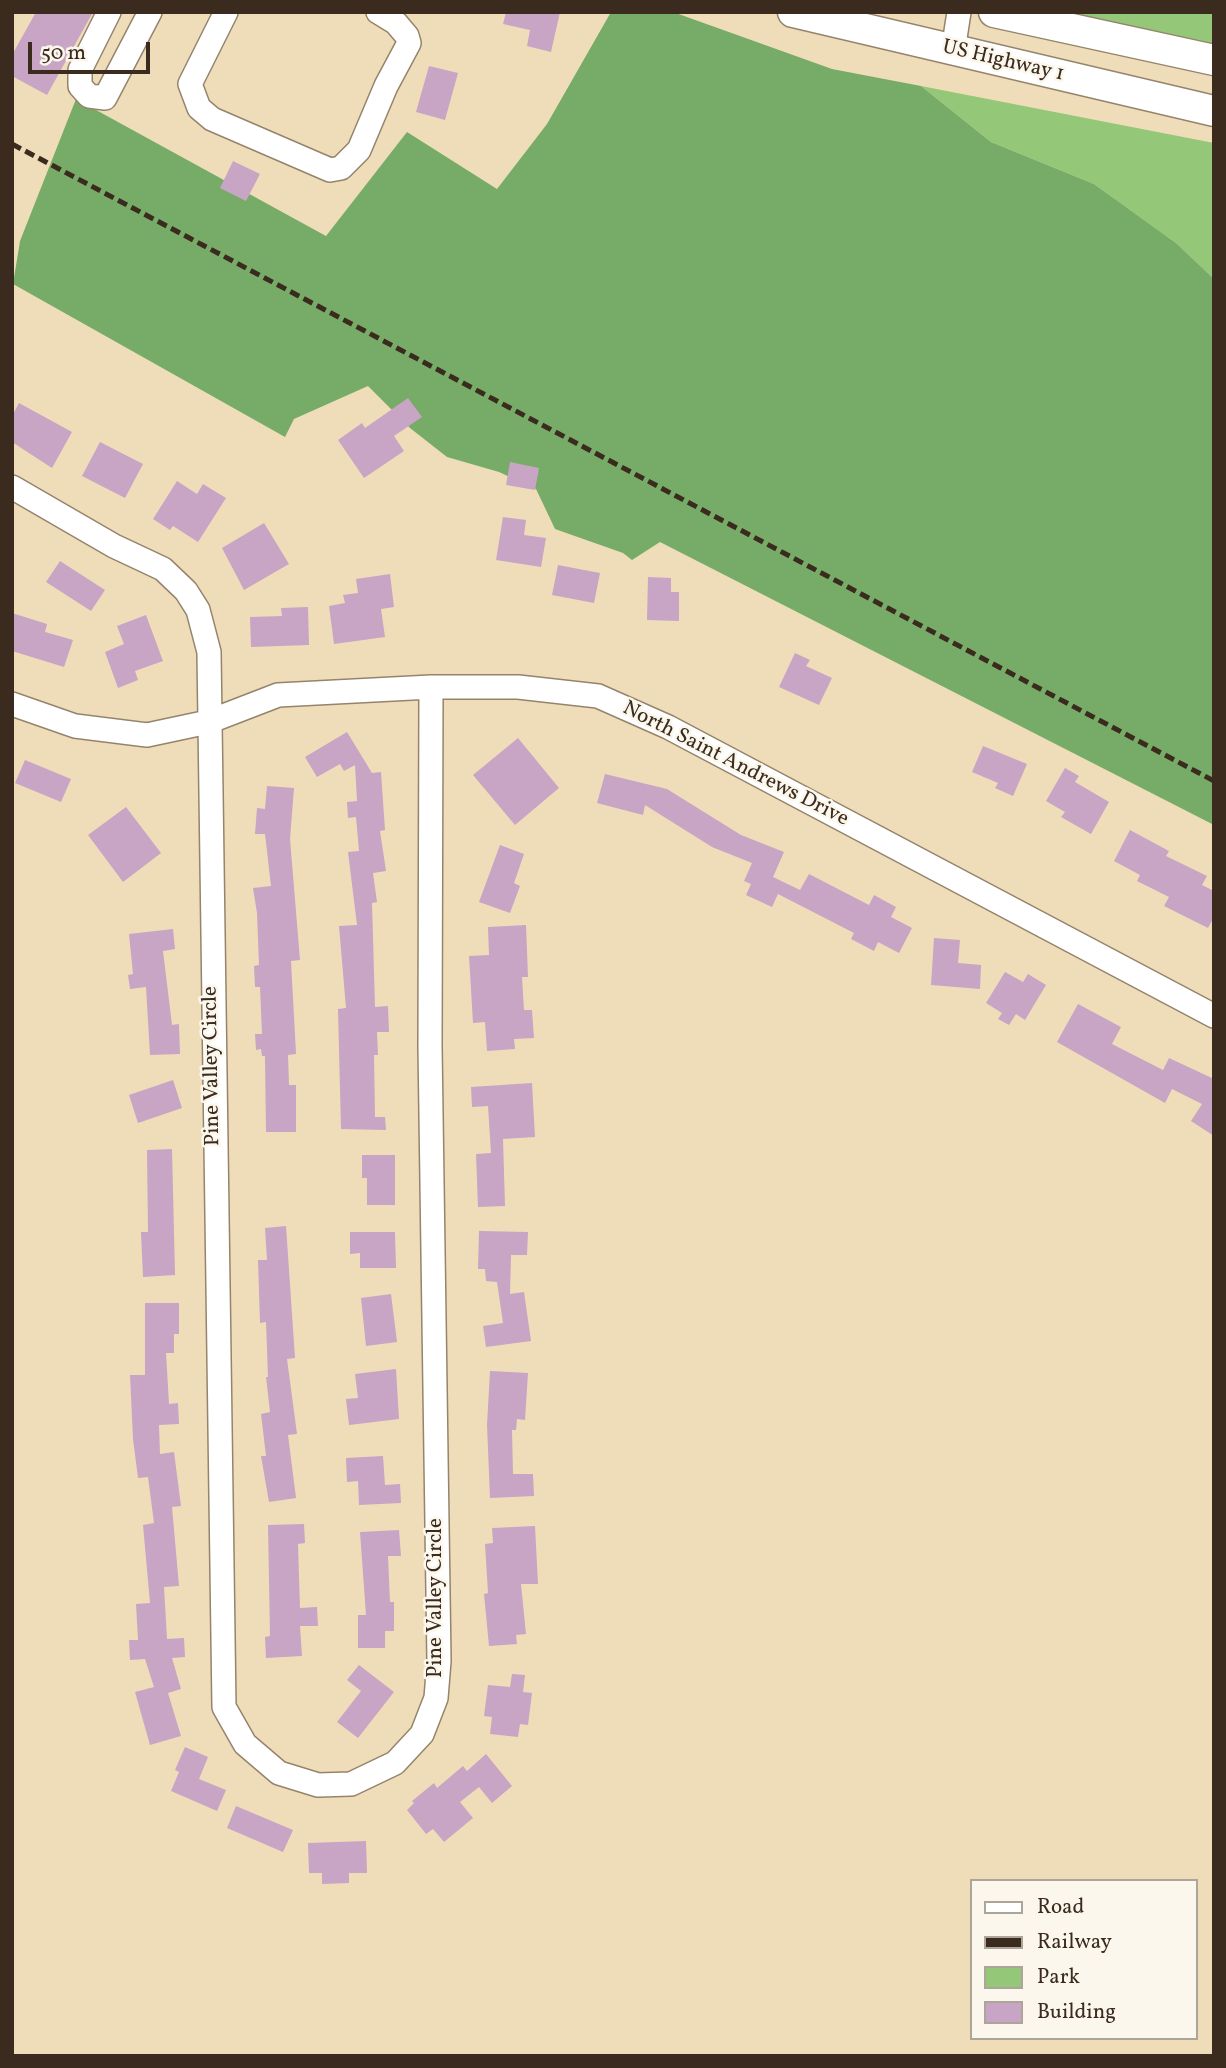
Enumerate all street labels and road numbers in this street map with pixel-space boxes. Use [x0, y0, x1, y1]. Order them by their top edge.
street label: US Highway 1 [940, 36, 1066, 88]
street label: North Saint Andrews Drive [618, 697, 852, 833]
street label: Pine Valley Circle [199, 986, 227, 1146]
street label: Pine Valley Circle [424, 1518, 450, 1678]

